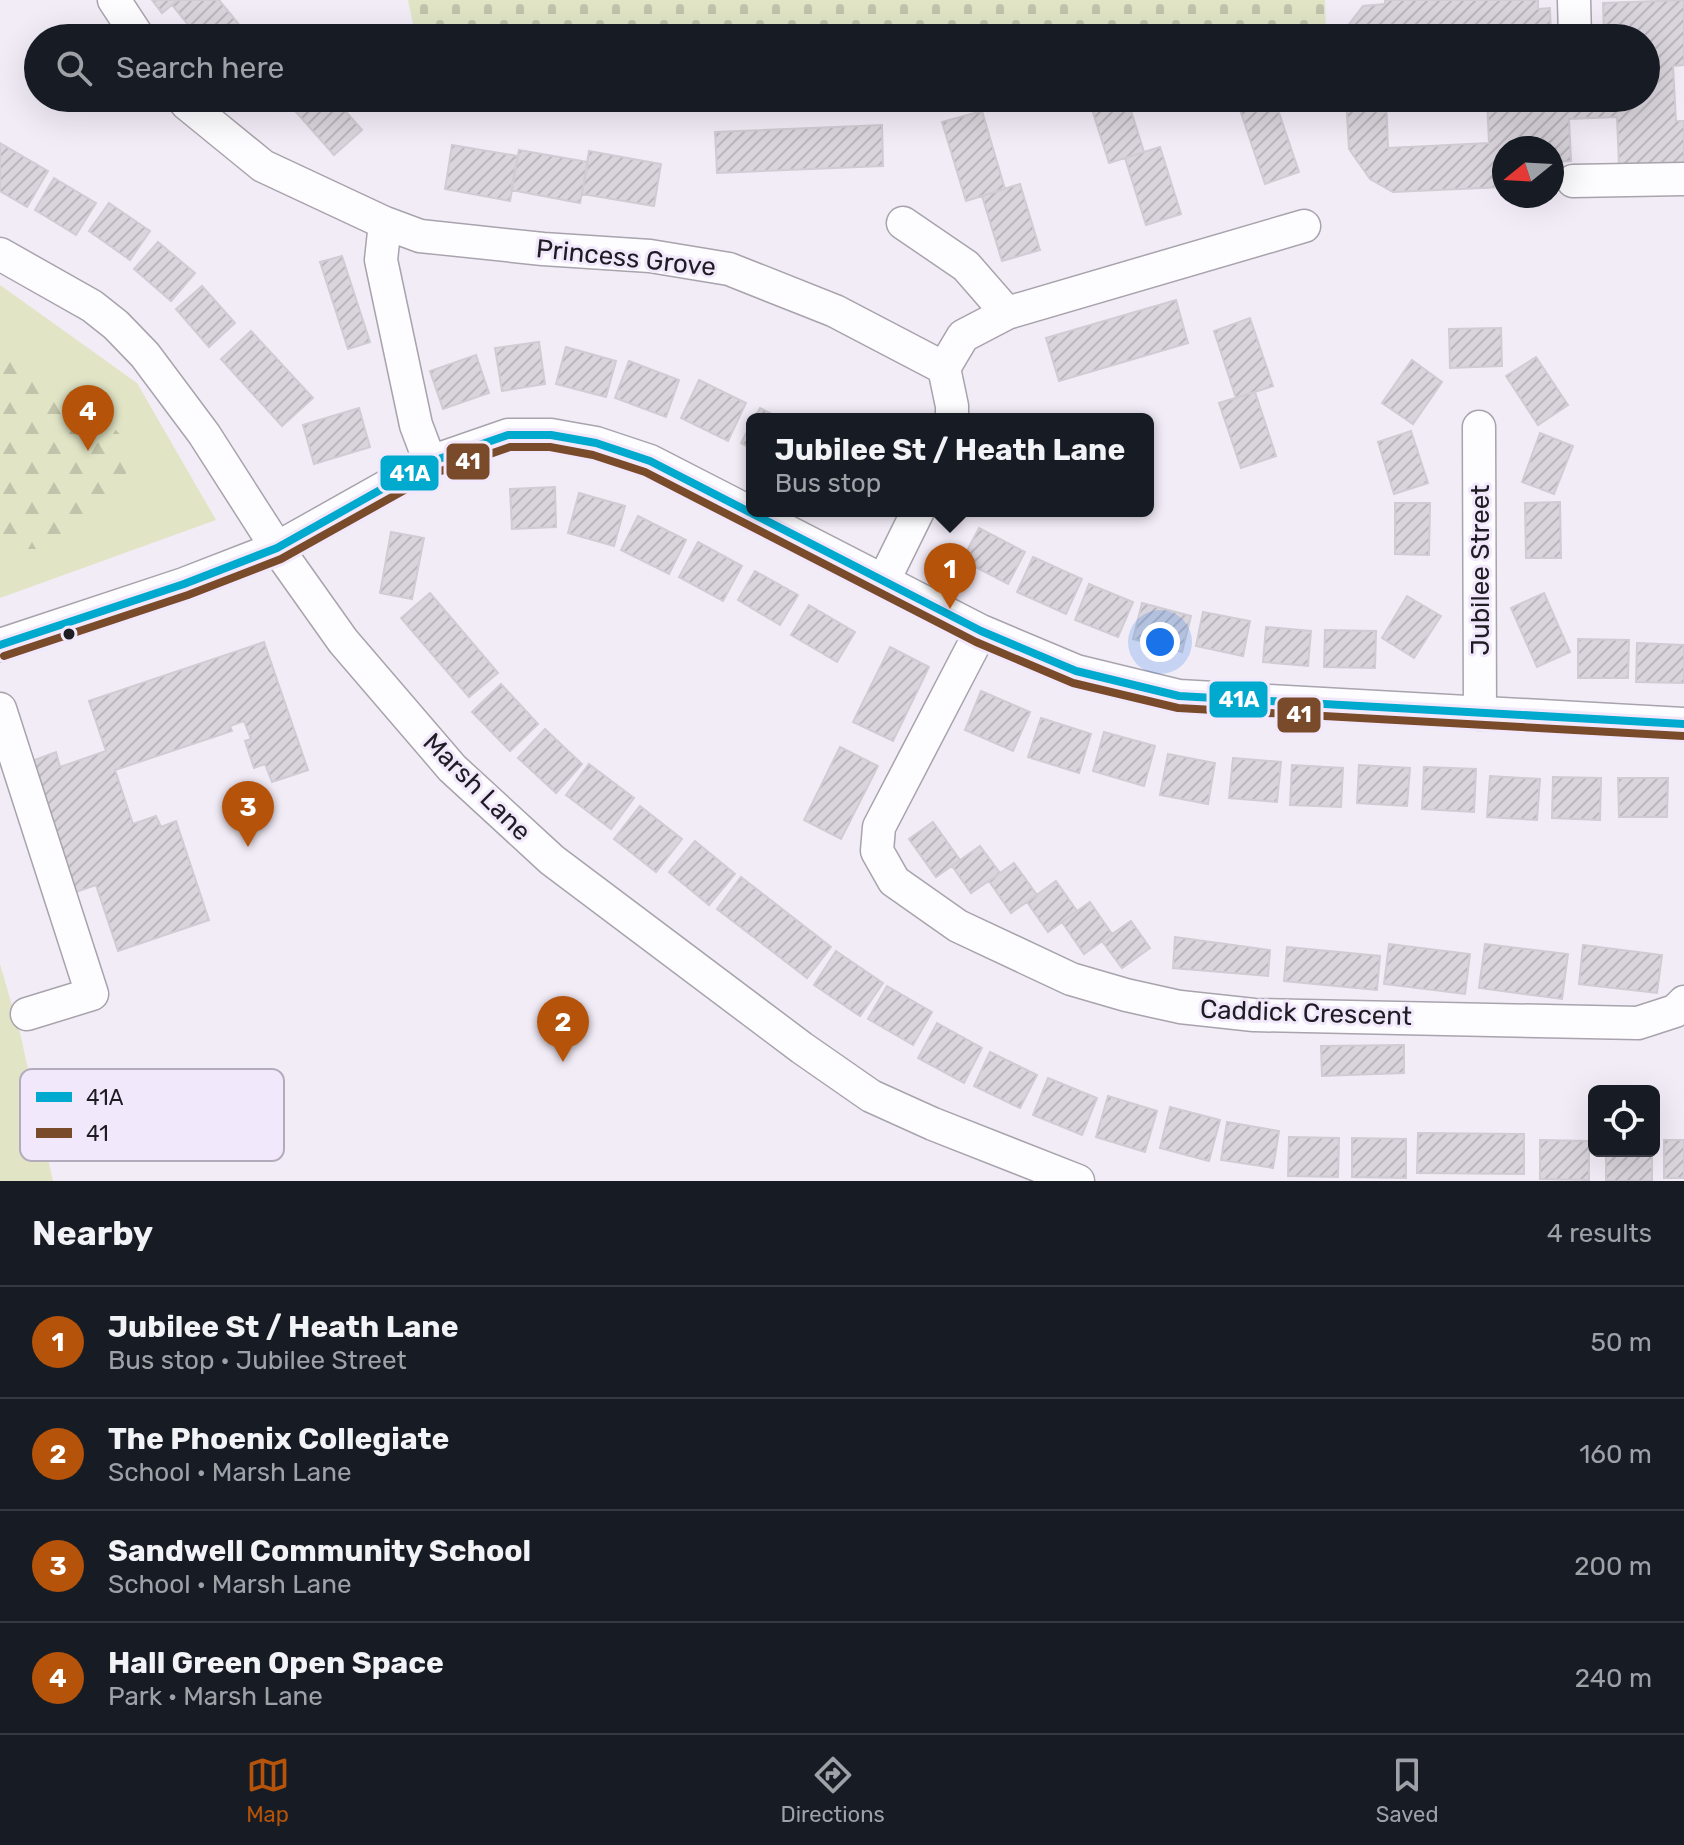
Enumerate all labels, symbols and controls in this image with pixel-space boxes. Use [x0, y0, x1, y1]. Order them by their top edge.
search box [24, 24, 1660, 112]
icon: search [52, 46, 96, 90]
text: Search here [116, 50, 284, 86]
north arrow [1492, 136, 1564, 208]
street label: Princess Grove [535, 233, 717, 283]
pin: 4 [62, 385, 114, 451]
popup [746, 413, 1154, 517]
text: Jubilee St / Heath Lane [775, 432, 1125, 468]
line badge: 41 [445, 442, 491, 481]
text: 41 [455, 448, 481, 475]
line badge: 41A [379, 454, 440, 492]
text: 41A [389, 460, 431, 487]
text: Bus stop [775, 468, 881, 499]
street label: Jubilee Street [1465, 485, 1496, 655]
pin: 1 [924, 543, 976, 609]
your location [1140, 622, 1180, 662]
unlabelled marker [61, 626, 77, 642]
line badge: 41A [1208, 680, 1269, 719]
text: 41A [1218, 686, 1260, 713]
line badge: 41 [1276, 696, 1322, 734]
text: 41 [1286, 701, 1312, 728]
street label: Marsh Lane [417, 727, 537, 847]
pin: 3 [222, 781, 274, 847]
street label: Caddick Crescent [1199, 994, 1413, 1032]
pin: 2 [537, 996, 589, 1062]
legend [20, 1069, 284, 1161]
text: 41A [86, 1084, 124, 1111]
map controls [1588, 1085, 1660, 1157]
button: locate [1588, 1085, 1660, 1157]
text: 41 [86, 1120, 109, 1147]
text: Nearby [32, 1213, 153, 1254]
text: 4 results [1547, 1218, 1652, 1249]
text: Jubilee St / Heath Lane [108, 1309, 458, 1345]
text: 1 [52, 1327, 64, 1358]
text: 50 m [1591, 1327, 1652, 1358]
text: Bus stop · Jubilee Street [108, 1345, 407, 1376]
text: The Phoenix Collegiate [108, 1421, 449, 1457]
text: 2 [50, 1439, 66, 1470]
text: 160 m [1579, 1439, 1652, 1470]
text: School · Marsh Lane [108, 1457, 352, 1488]
text: Sandwell Community School [108, 1533, 531, 1569]
text: 3 [49, 1551, 67, 1582]
text: 200 m [1574, 1551, 1652, 1582]
text: School · Marsh Lane [108, 1569, 352, 1600]
text: Hall Green Open Space [108, 1645, 444, 1681]
text: 4 [49, 1663, 67, 1694]
text: 240 m [1575, 1663, 1652, 1694]
text: Park · Marsh Lane [108, 1681, 323, 1712]
tab: Map [246, 1753, 290, 1828]
tab: Directions [781, 1753, 885, 1828]
tab: Saved [1376, 1753, 1439, 1828]

